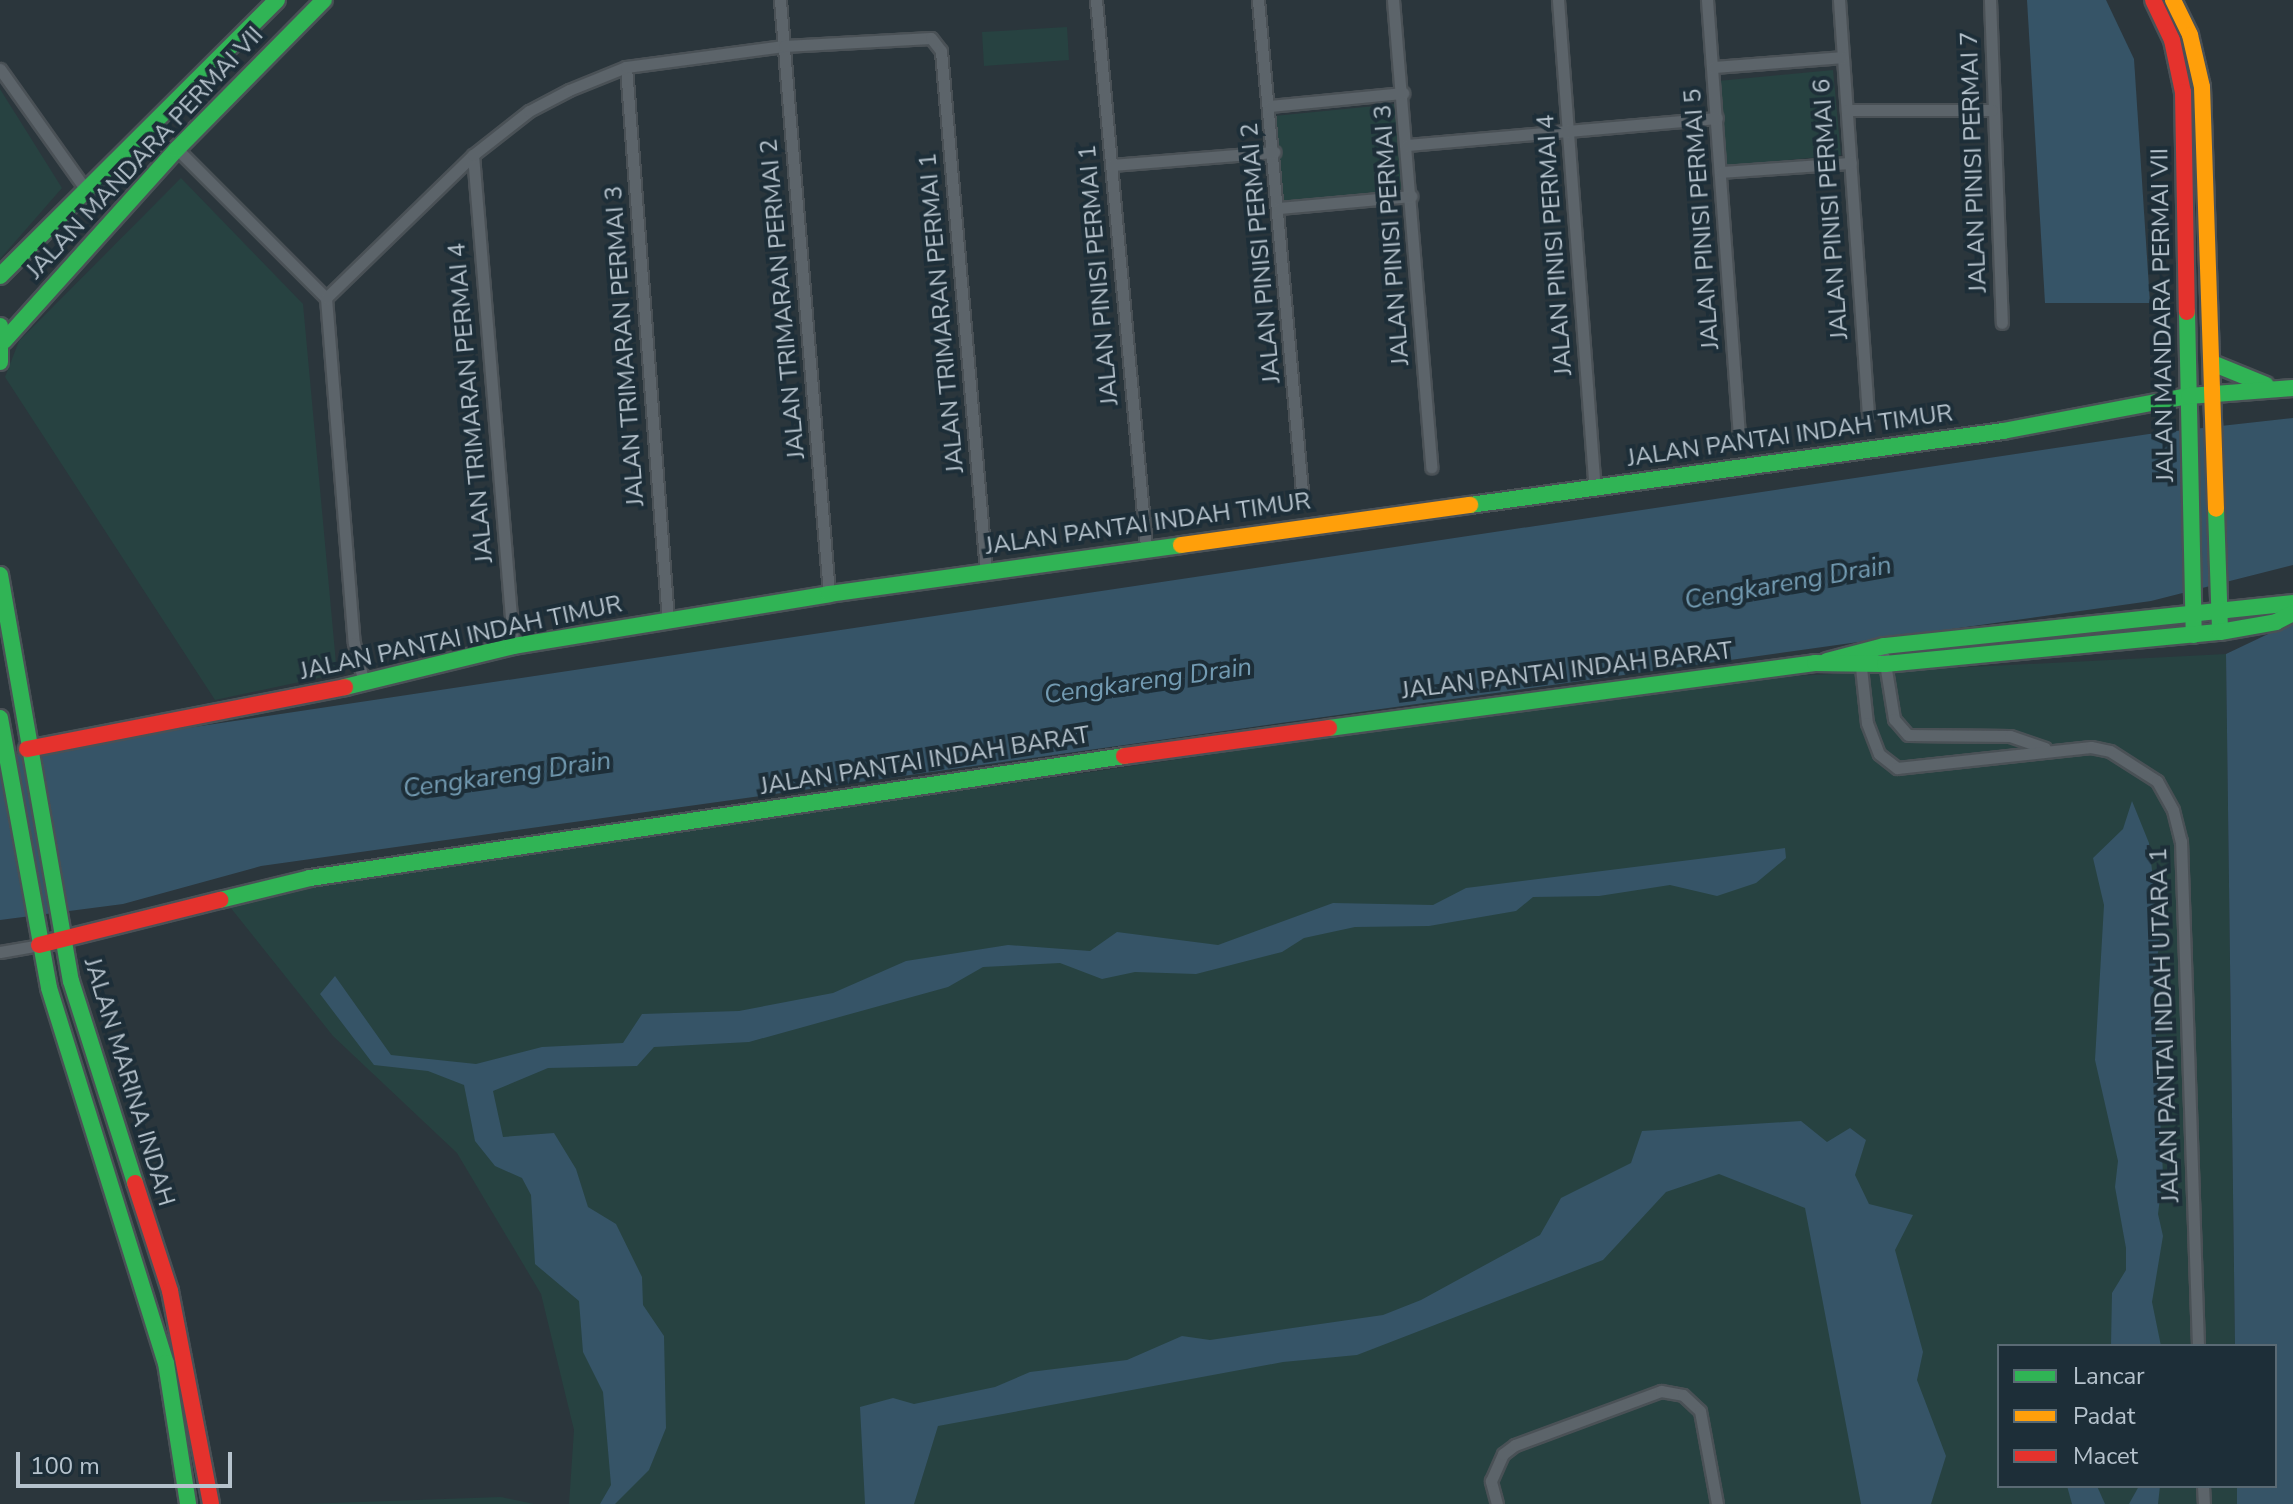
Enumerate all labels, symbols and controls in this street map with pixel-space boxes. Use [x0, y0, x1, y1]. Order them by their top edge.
street label: JALAN MANDARA PERMAI VII [21, 21, 269, 285]
street label: JALAN PINISI PERMAI 7 [1955, 31, 1993, 293]
street label: JALAN PINISI PERMAI 6 [1808, 78, 1854, 340]
street label: JALAN PINISI PERMAI 5 [1679, 88, 1725, 350]
street label: JALAN PINISI PERMAI 3 [1369, 104, 1415, 366]
street label: JALAN PINISI PERMAI 4 [1532, 114, 1578, 376]
street label: JALAN PINISI PERMAI 2 [1235, 121, 1287, 385]
street label: JALAN TRIMARAN PERMAI 2 [755, 138, 811, 460]
street label: JALAN PINISI PERMAI 1 [1073, 143, 1125, 407]
street label: JALAN MANDARA PERMAI VII [2146, 148, 2180, 482]
street label: JALAN TRIMARAN PERMAI 1 [914, 152, 970, 474]
street label: JALAN TRIMARAN PERMAI 3 [599, 185, 651, 507]
street label: JALAN TRIMARAN PERMAI 4 [443, 242, 499, 564]
street label: JALAN PANTAI INDAH TIMUR [1625, 399, 1955, 473]
street label: JALAN PANTAI INDAH TIMUR [983, 487, 1313, 561]
water label: Cengkareng Drain [1682, 549, 1894, 617]
street label: JALAN PANTAI INDAH TIMUR [297, 590, 625, 686]
street label: JALAN PANTAI INDAH BARAT [1400, 636, 1734, 706]
water label: Cengkareng Drain [1042, 651, 1254, 711]
street label: JALAN PANTAI INDAH BARAT [758, 721, 1092, 801]
water label: Cengkareng Drain [401, 745, 613, 805]
street label: JALAN PANTAI INDAH UTARA 1 [2144, 847, 2186, 1203]
street label: JALAN MARINA INDAH [78, 954, 180, 1210]
legend [1997, 1344, 2277, 1488]
text: Lancar [2073, 1360, 2145, 1392]
text: Padat [2073, 1400, 2135, 1432]
scale bar [20, 1436, 236, 1486]
text: Macet [2073, 1440, 2138, 1472]
text: 100 m [30, 1450, 100, 1482]

